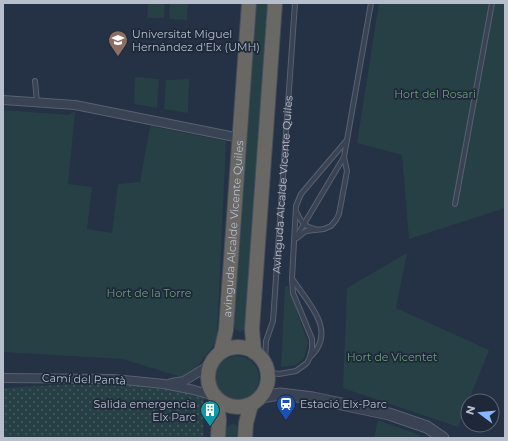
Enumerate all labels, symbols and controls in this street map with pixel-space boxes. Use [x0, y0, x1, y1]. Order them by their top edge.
place label: Universitat Miguel Hernández d'Elx (UMH) [132, 27, 260, 54]
school or university icon: Universitat Miguel Hernández d'Elx (UMH) [107, 29, 129, 57]
park label: Hort del Rosari [394, 87, 476, 101]
street label: Avinguda Alcalde Vicente Quiles [269, 94, 296, 274]
street label: avinguda Alcalde Vicente Quiles [220, 139, 246, 318]
park label: Hort de la Torre [107, 286, 192, 300]
park label: Hort de Vicentet [347, 350, 438, 364]
street label: Camí del Pantà [42, 371, 126, 387]
station icon: Estació Elx-Parc [275, 393, 297, 421]
north arrow [460, 393, 500, 433]
place label: Salida emergencia Elx Parc [94, 397, 196, 424]
place label: Estació Elx-Parc [300, 397, 387, 411]
building icon: Salida emergencia Elx Parc [199, 399, 221, 427]
text: N [462, 404, 478, 416]

